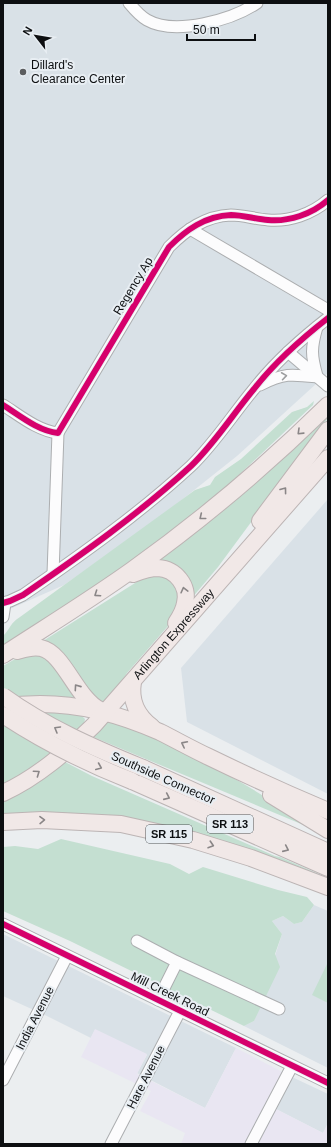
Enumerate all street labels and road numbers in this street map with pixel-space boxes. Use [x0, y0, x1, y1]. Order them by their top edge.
street label: Regency Ap [110, 254, 156, 317]
street label: Arlington Expressway [130, 586, 217, 682]
street label: Southside Connector [109, 749, 217, 807]
road number: SR 113 [207, 815, 253, 833]
road number: SR 115 [146, 825, 192, 843]
street label: Mill Creek Road [129, 969, 211, 1019]
street label: India Avenue [13, 984, 57, 1052]
street label: Hare Avenue [124, 1043, 168, 1111]

